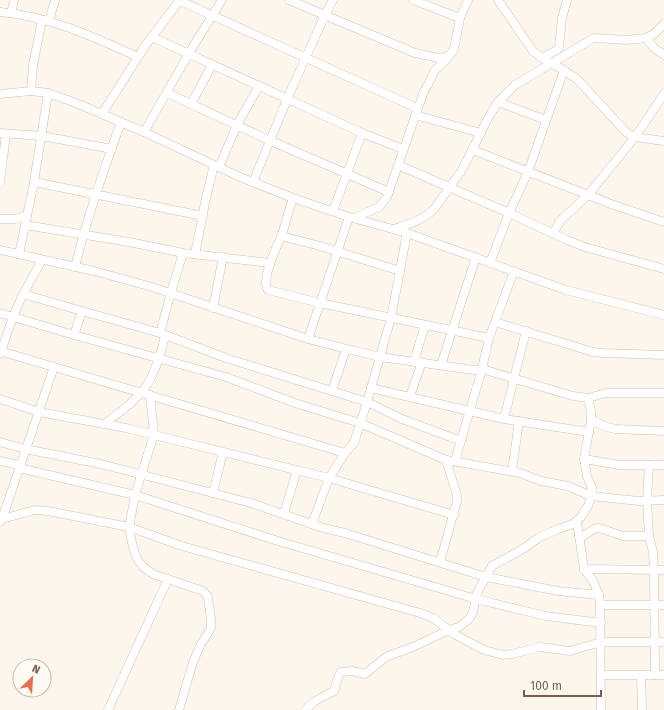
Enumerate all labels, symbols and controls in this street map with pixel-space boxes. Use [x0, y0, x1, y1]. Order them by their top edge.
north arrow [12, 658, 52, 698]
text: N [30, 662, 42, 677]
scale bar [524, 672, 601, 698]
text: 100 m [530, 679, 562, 693]

